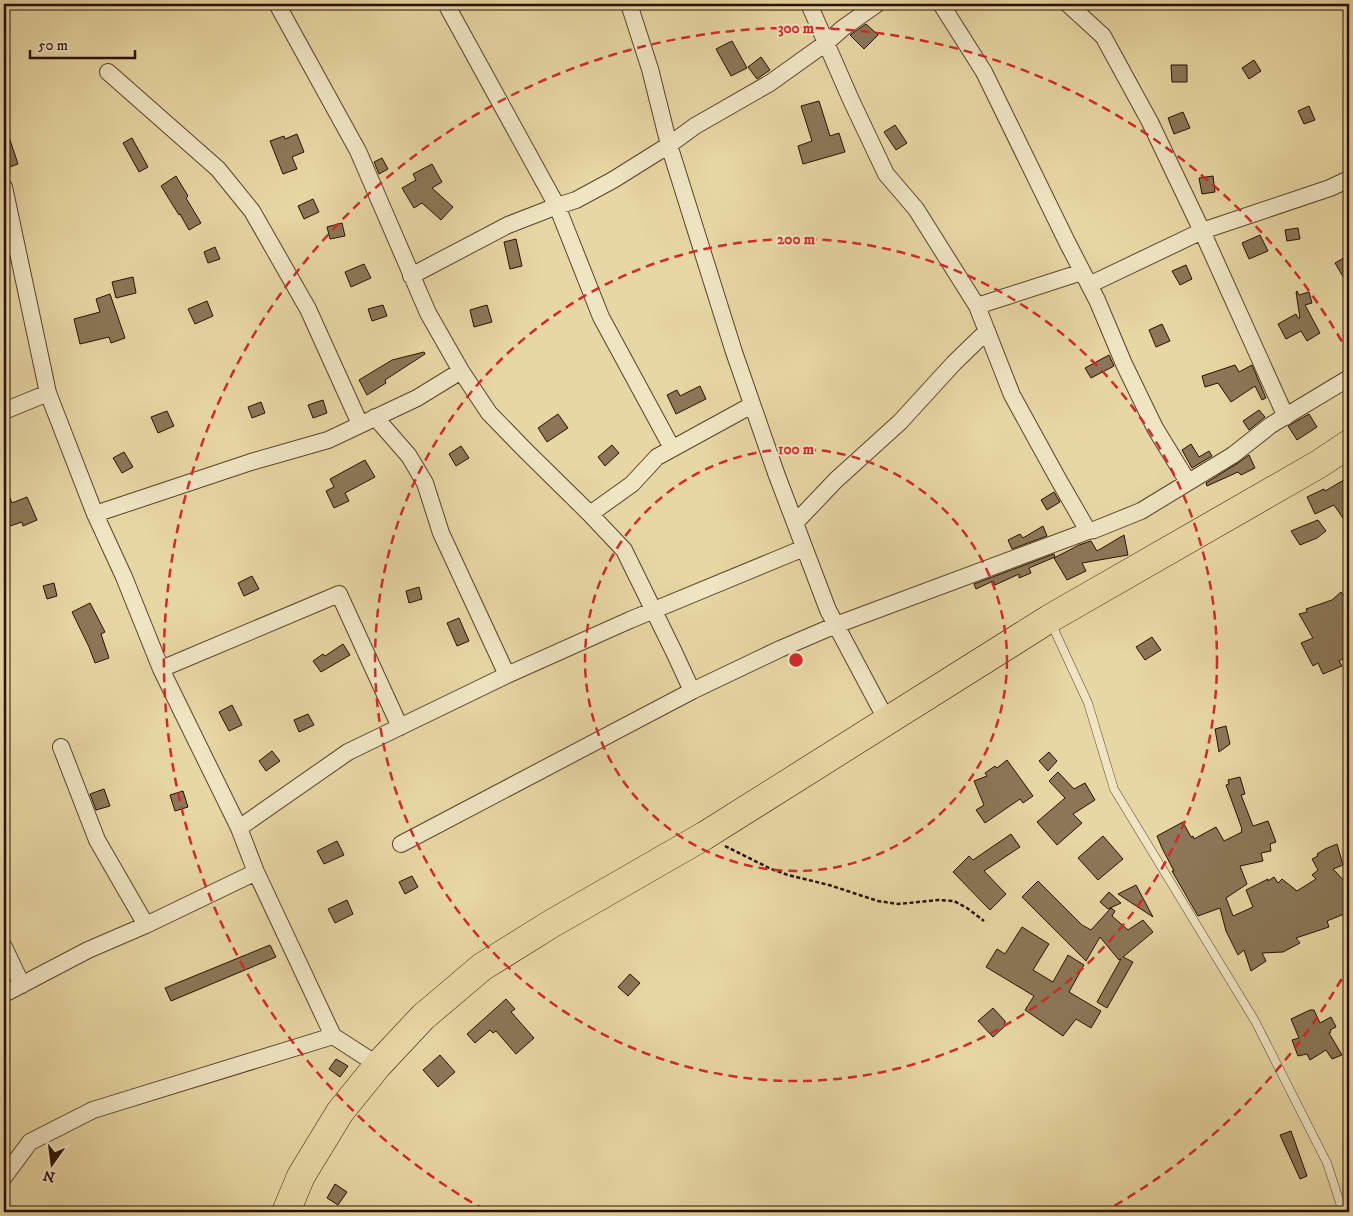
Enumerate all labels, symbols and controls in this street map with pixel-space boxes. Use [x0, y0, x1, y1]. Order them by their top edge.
text: 300 m [778, 19, 815, 38]
scale bar [30, 28, 135, 60]
text: 50 m [38, 36, 68, 55]
text: 200 m [777, 230, 816, 249]
text: 100 m [778, 440, 815, 459]
centre of rings [787, 651, 805, 669]
north arrow [28, 1138, 78, 1188]
text: N [41, 1165, 57, 1186]

